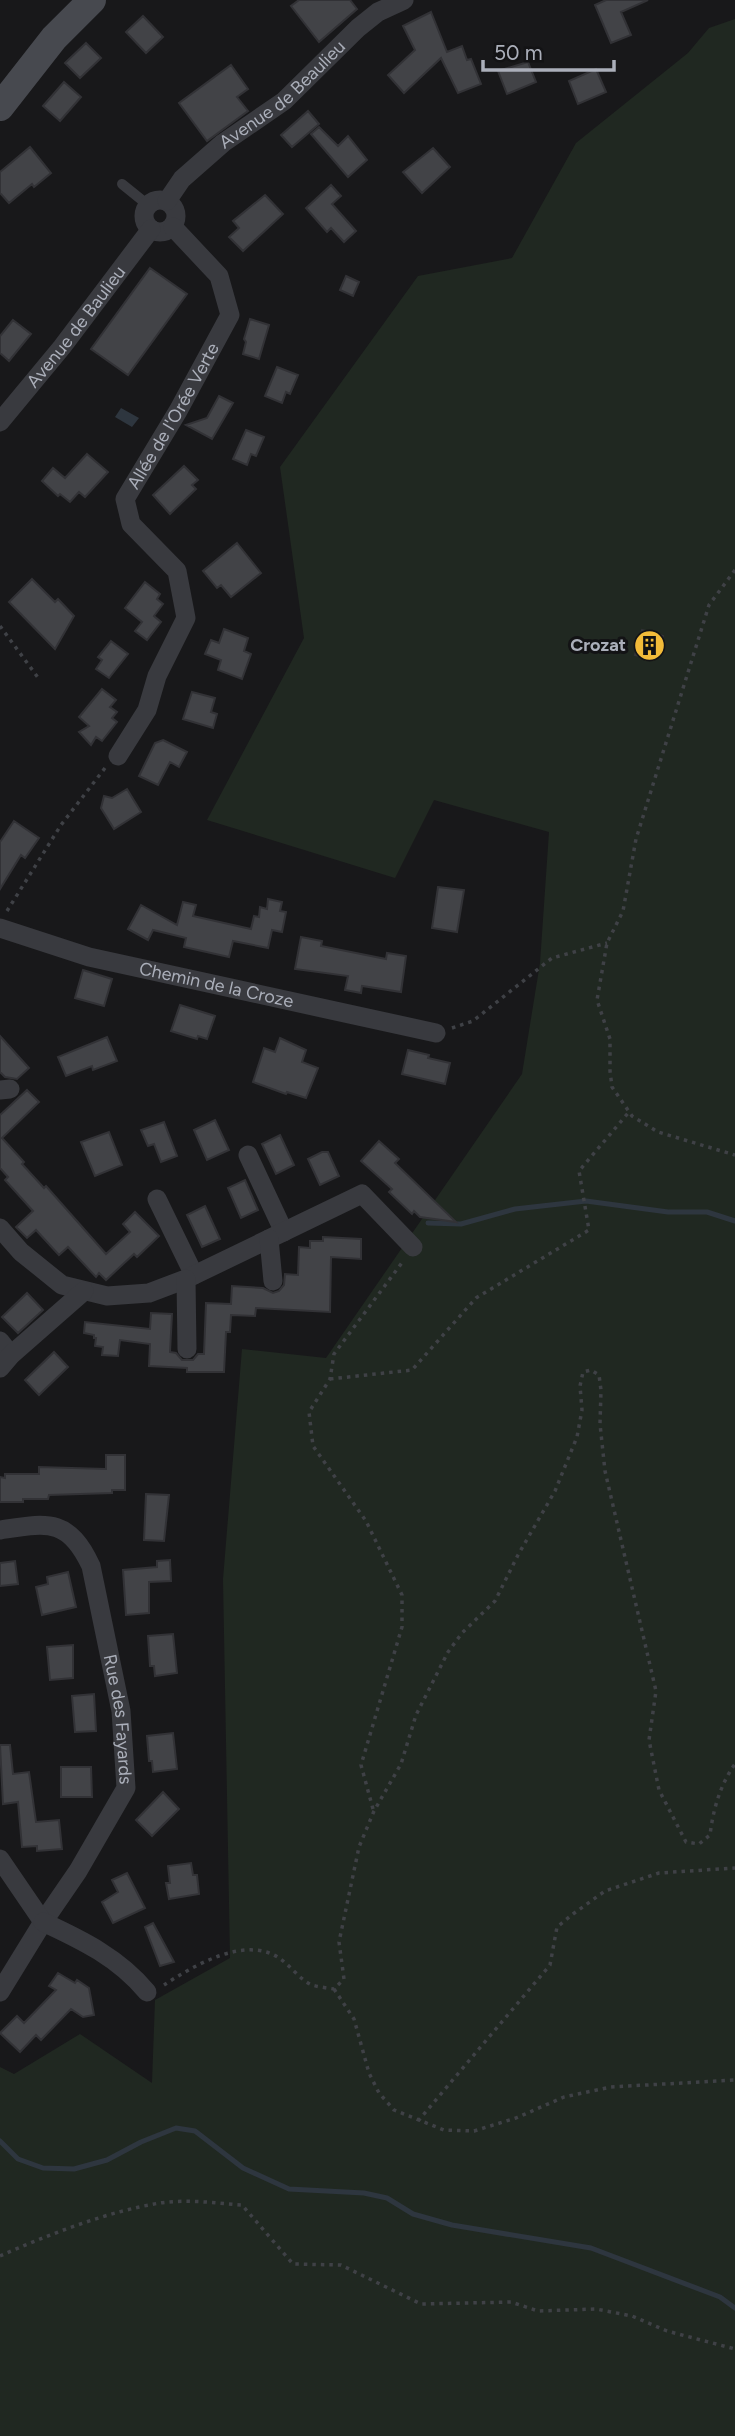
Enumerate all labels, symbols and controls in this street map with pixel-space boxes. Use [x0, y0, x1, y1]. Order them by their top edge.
scale bar [483, 28, 614, 72]
street label: Avenue de Beaulieu [215, 36, 350, 153]
text: 50 m [494, 40, 543, 65]
street label: Avenue de Baulieu [22, 261, 130, 392]
street label: Allée de l'Orée Verte [123, 339, 224, 493]
building icon: Crozat [632, 628, 666, 662]
place label: Crozat [570, 634, 626, 656]
street label: Chemin de la Croze [137, 957, 296, 1013]
street label: Rue des Fayards [99, 1652, 137, 1785]

